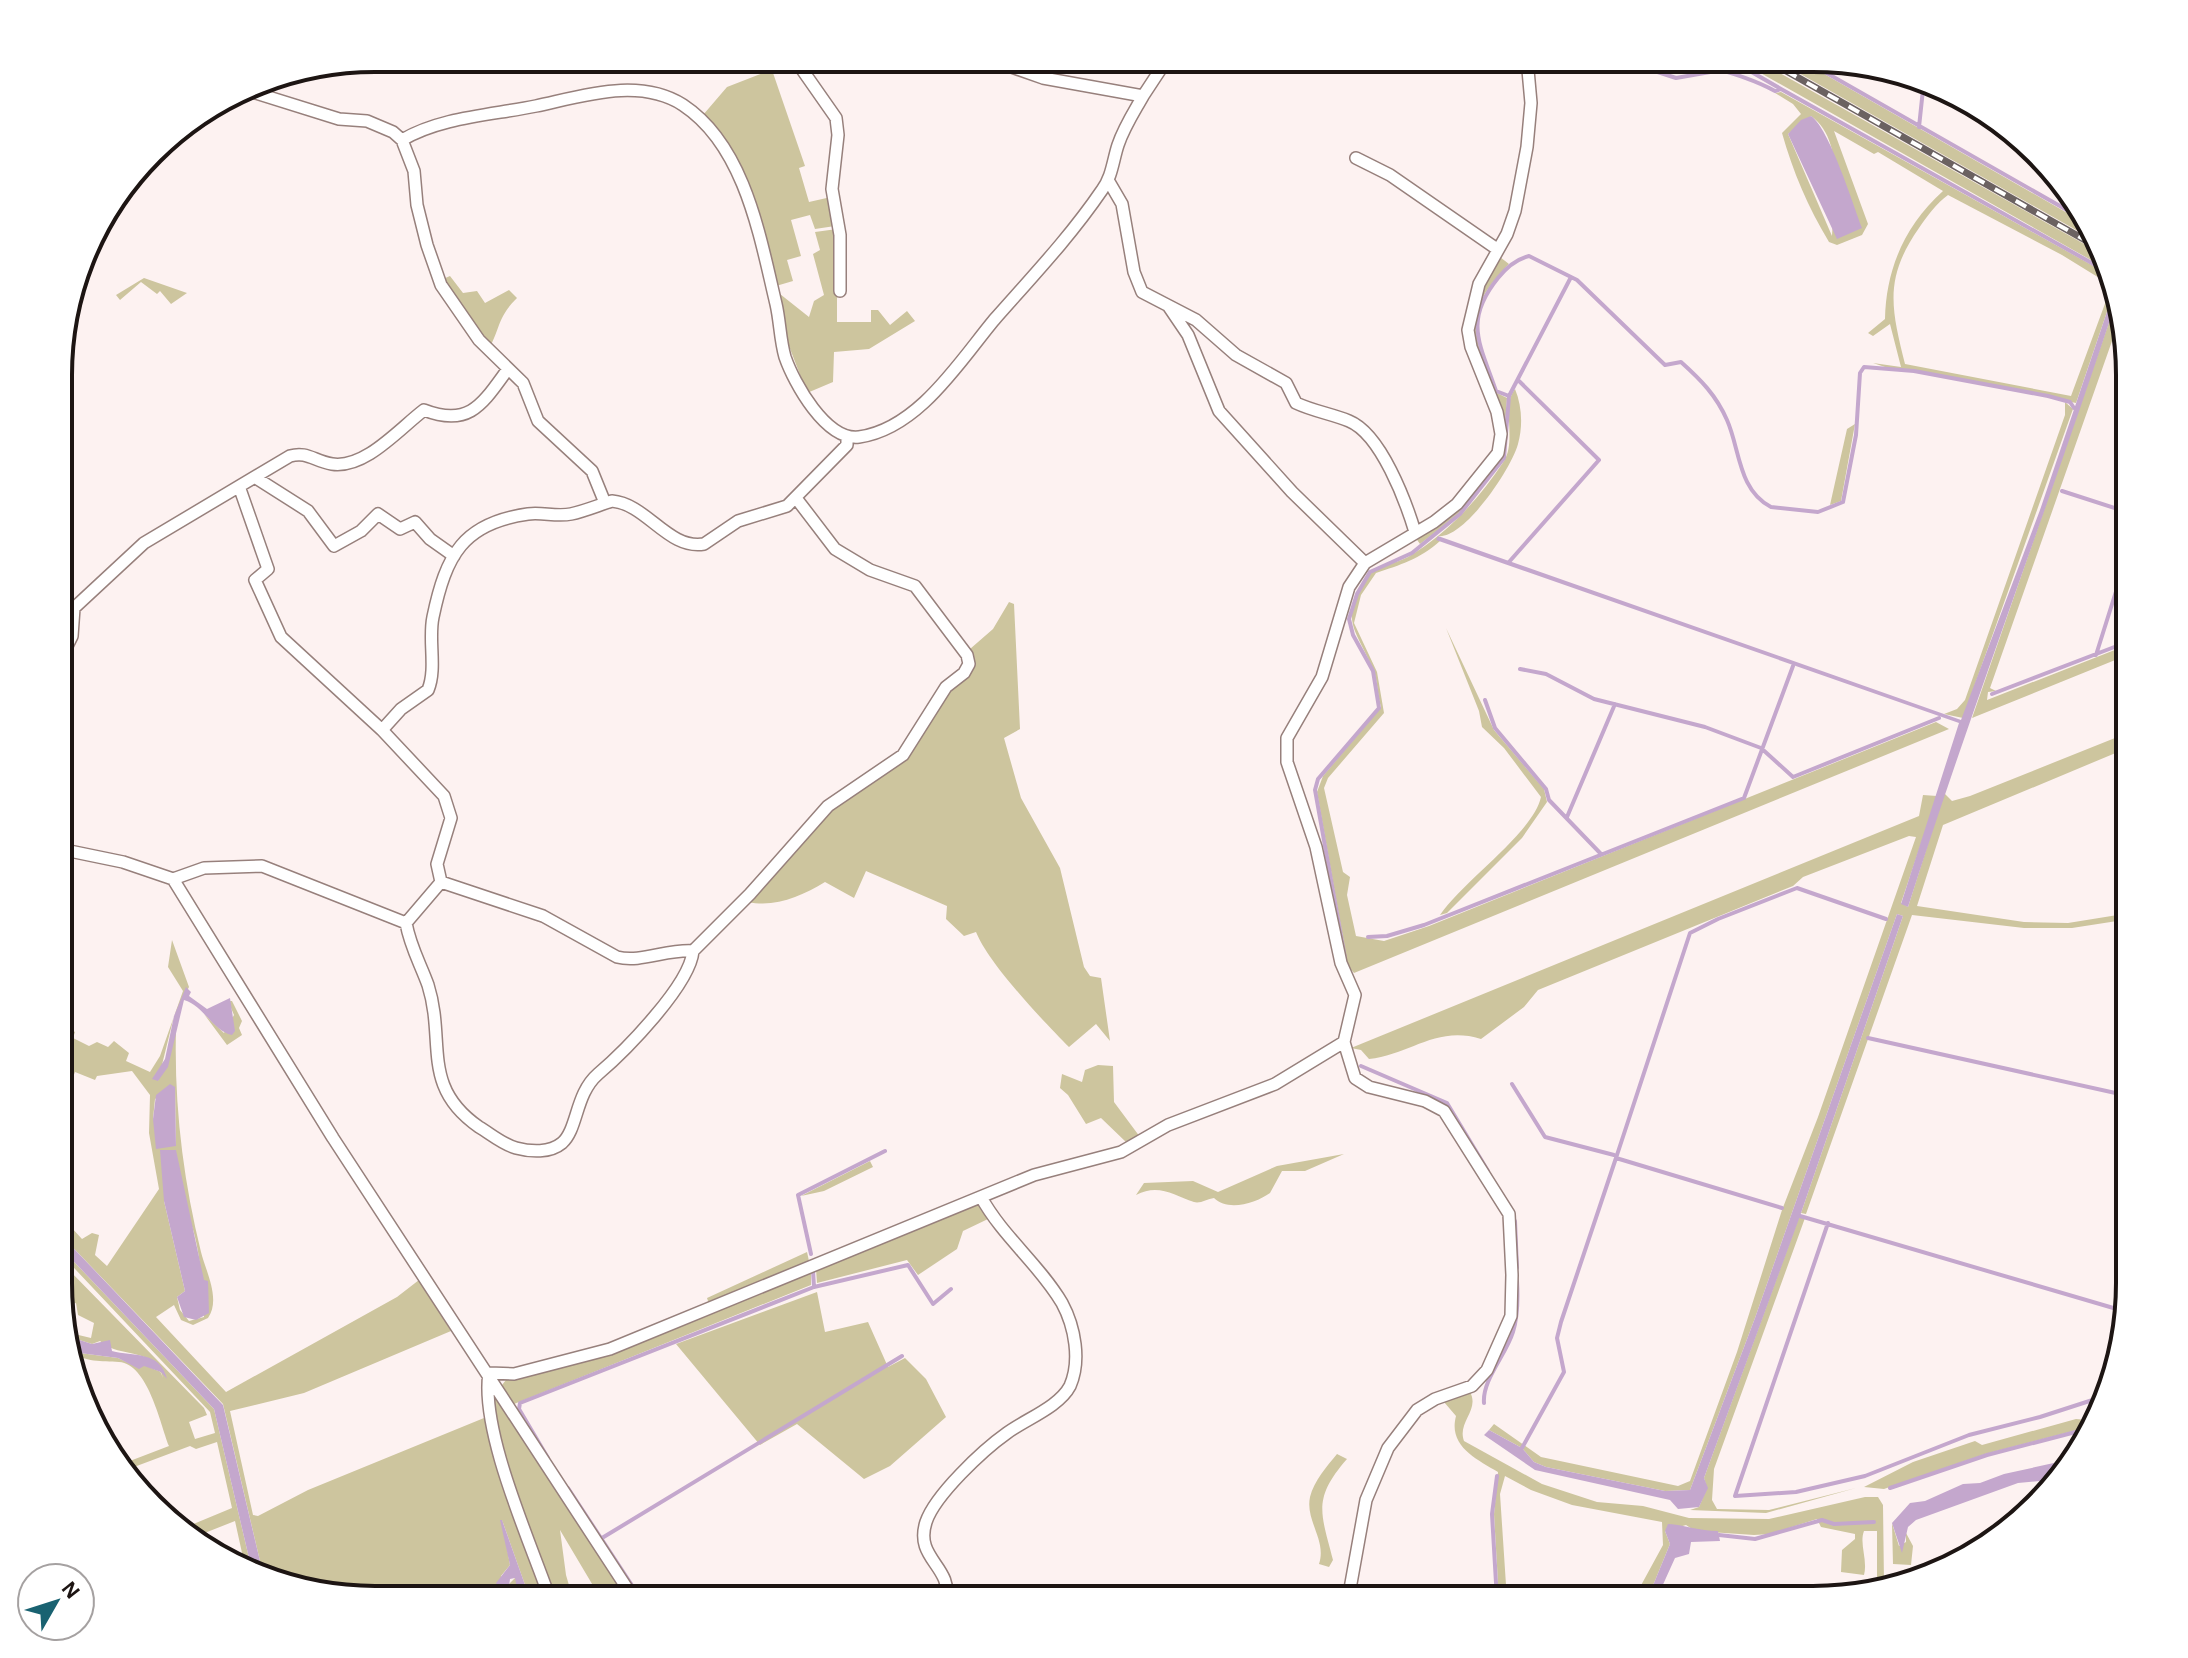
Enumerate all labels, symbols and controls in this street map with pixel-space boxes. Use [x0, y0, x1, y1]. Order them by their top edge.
north arrow [16, 1562, 96, 1642]
text: N [57, 1577, 84, 1603]

